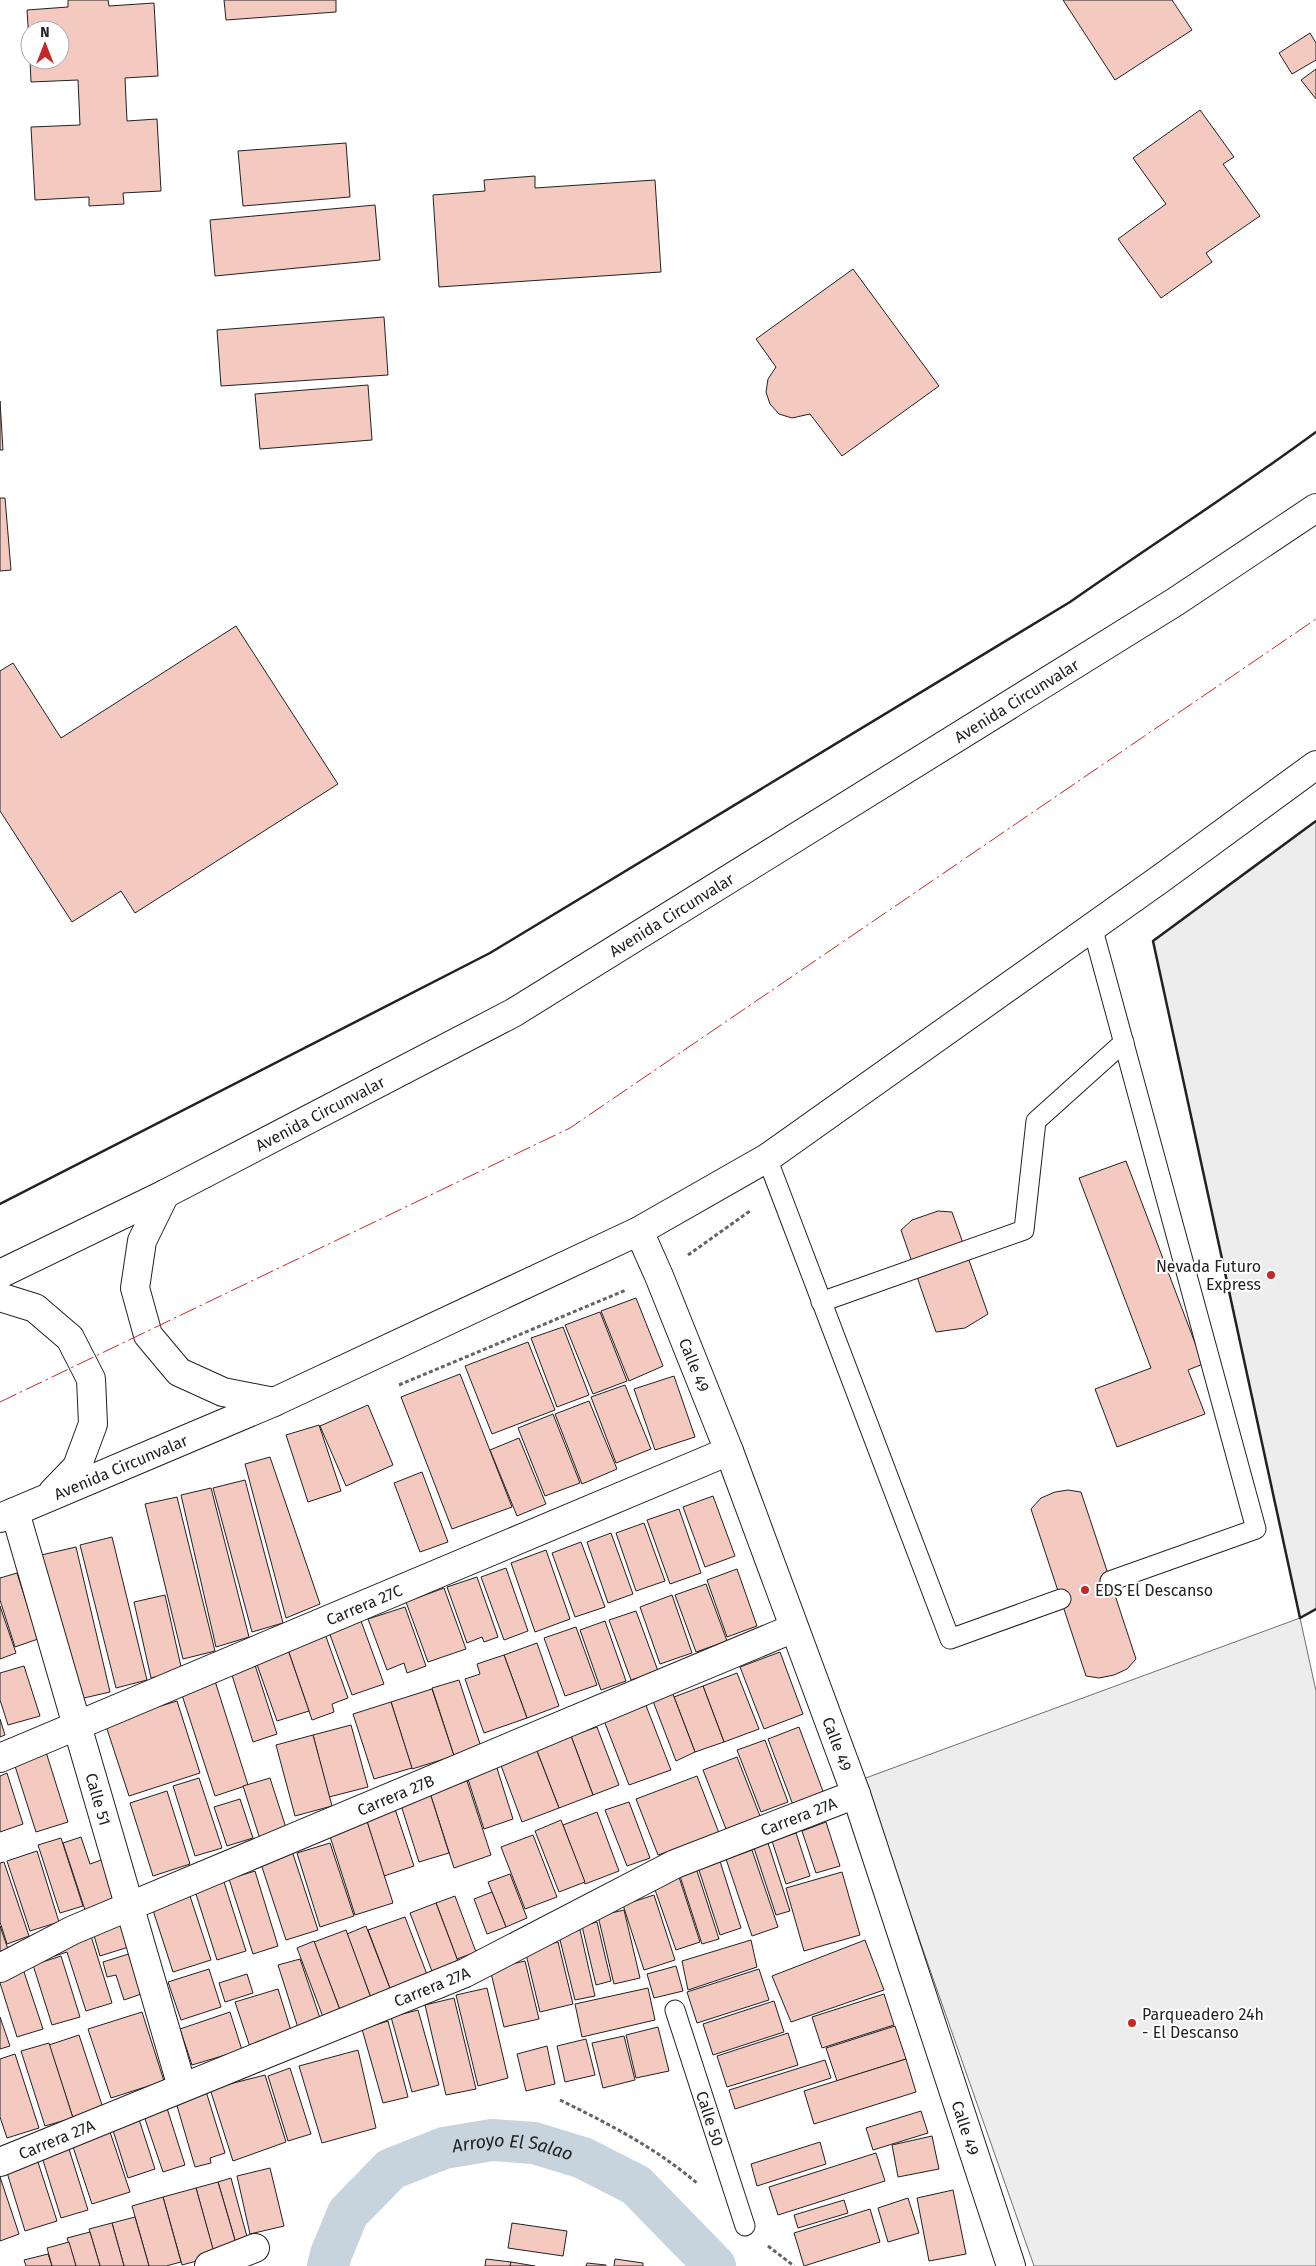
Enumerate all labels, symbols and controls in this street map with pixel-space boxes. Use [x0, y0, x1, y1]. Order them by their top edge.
north arrow [20, 20, 70, 70]
text: N [40, 24, 50, 41]
street label: Avenida Circunvalar [951, 655, 1083, 747]
street label: Avenida Circunvalar [606, 869, 738, 961]
street label: Avenida Circunvalar [252, 1072, 389, 1155]
place label: Nevada Futuro Express [1156, 1257, 1261, 1294]
marker: Nevada Futuro Express [1265, 1269, 1277, 1281]
street label: Calle 49 [675, 1335, 713, 1395]
street label: Avenida Circunvalar [51, 1430, 191, 1504]
street label: Carrera 27C [323, 1581, 405, 1630]
place label: EDS El Descanso [1095, 1581, 1213, 1600]
marker: EDS El Descanso [1079, 1584, 1091, 1596]
street label: Calle 49 [818, 1714, 856, 1774]
street label: Calle 51 [81, 1771, 115, 1828]
street label: Carrera 27B [355, 1771, 437, 1820]
street label: Carrera 27A [758, 1793, 840, 1840]
street label: Carrera 27A [391, 1963, 473, 2011]
place label: Parqueadero 24h - El Descanso [1142, 2005, 1264, 2042]
marker: Parqueadero 24h - El Descanso [1126, 2017, 1138, 2029]
street label: Calle 50 [692, 2089, 727, 2149]
street label: Calle 49 [947, 2098, 983, 2158]
street label: Carrera 27A [16, 2115, 98, 2163]
water label: Arroyo El Salao [450, 2129, 576, 2165]

